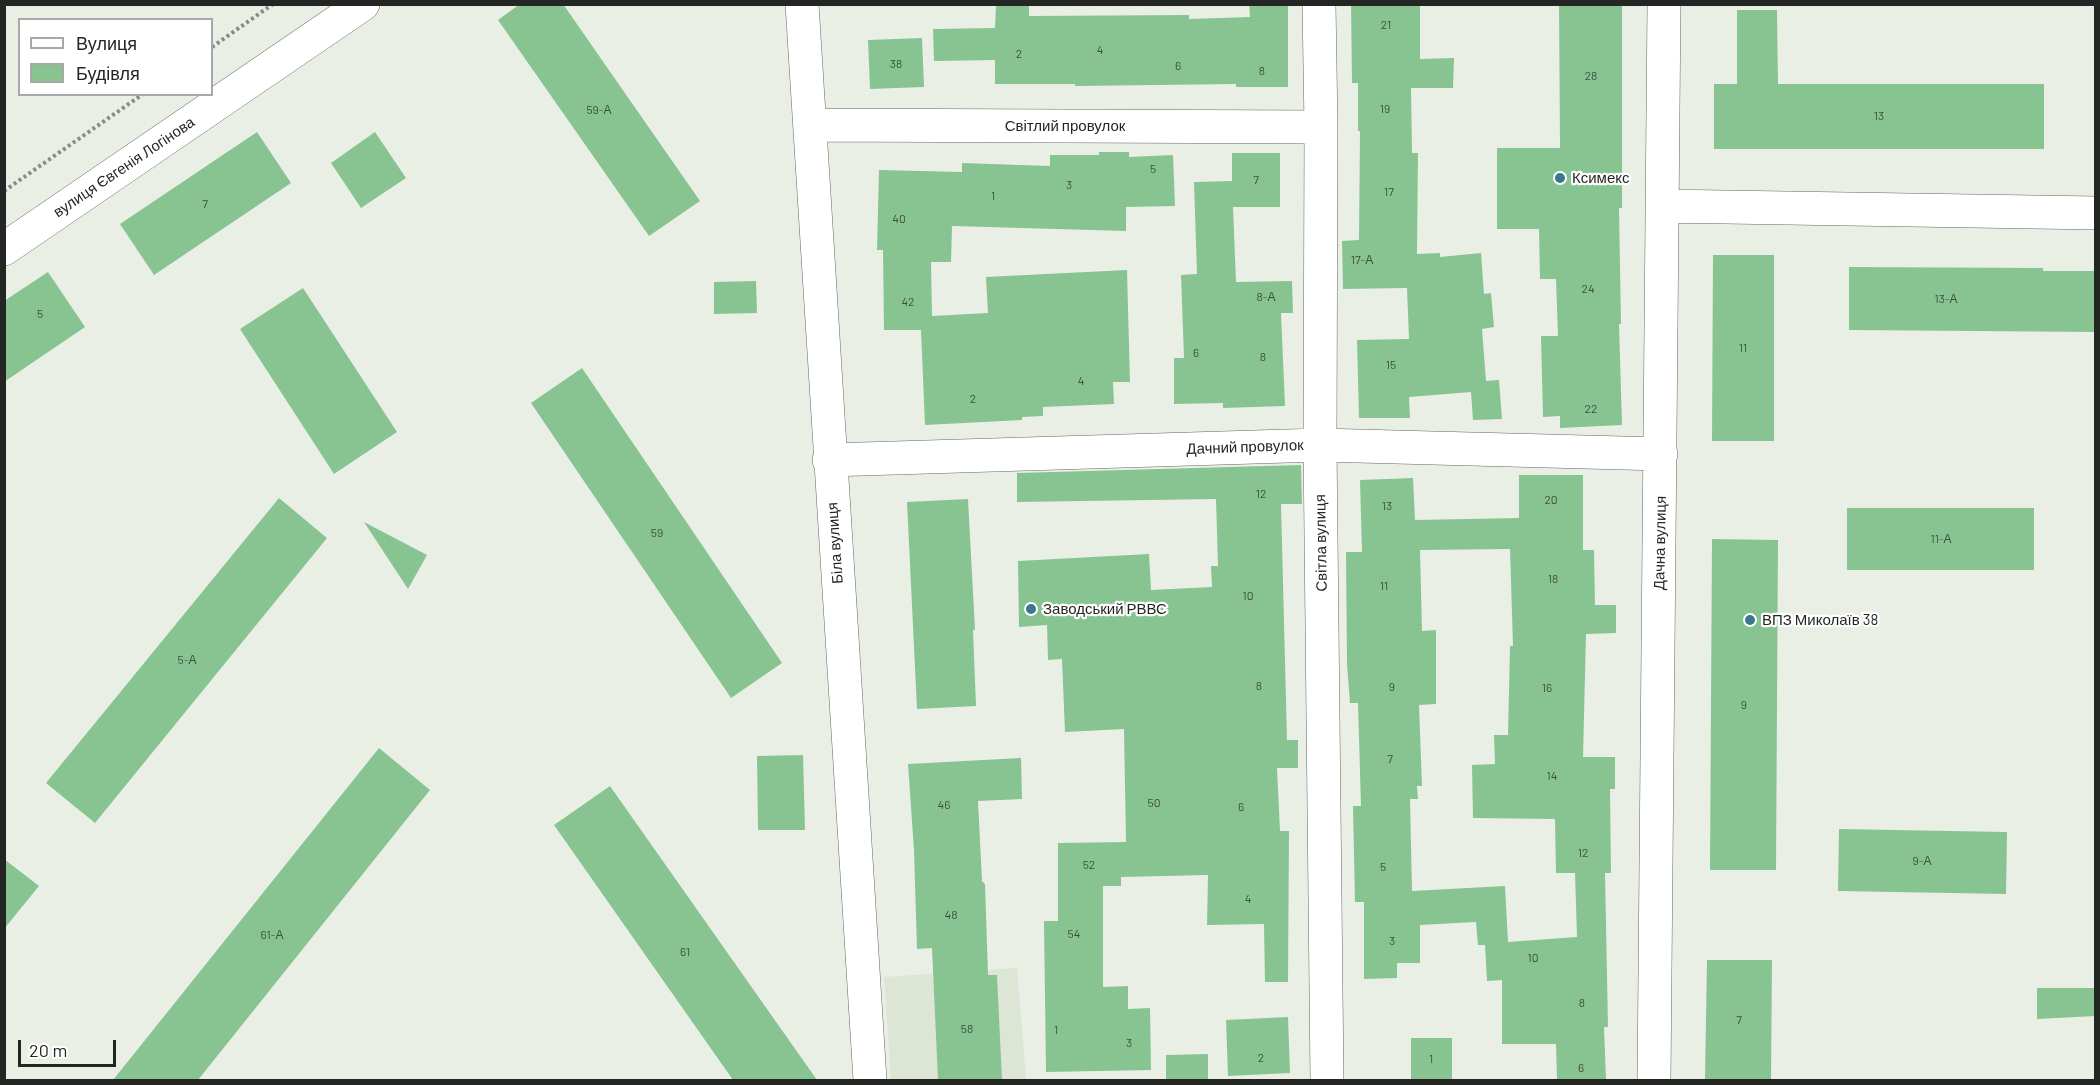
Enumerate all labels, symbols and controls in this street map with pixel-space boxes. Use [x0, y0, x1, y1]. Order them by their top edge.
legend [18, 18, 213, 96]
house number: 21 [1381, 18, 1391, 32]
text: Вулиця [76, 32, 137, 54]
house number: 4 [1097, 43, 1103, 57]
house number: 2 [1016, 47, 1022, 61]
house number: 38 [890, 57, 902, 71]
house number: 6 [1175, 59, 1181, 73]
text: Будівля [76, 62, 140, 84]
house number: 8 [1259, 64, 1265, 78]
house number: 28 [1585, 69, 1597, 83]
house number: 19 [1380, 102, 1390, 116]
house number: 59-А [586, 103, 612, 117]
house number: 13 [1874, 109, 1884, 123]
street label: вулиця Євгенія Логінова [50, 113, 198, 221]
street label: Світлий провулок [1005, 117, 1125, 135]
house number: 5 [1150, 162, 1156, 176]
place label: Ксимекс [1572, 169, 1630, 187]
marker: Ксимекс [1553, 171, 1567, 185]
house number: 7 [1253, 173, 1259, 187]
house number: 3 [1066, 178, 1072, 192]
house number: 17 [1384, 185, 1394, 199]
house number: 1 [991, 189, 995, 203]
house number: 7 [202, 197, 208, 211]
house number: 40 [892, 212, 906, 226]
house number: 17-А [1351, 253, 1373, 267]
house number: 24 [1581, 282, 1595, 296]
house number: 8-А [1257, 290, 1275, 304]
house number: 13-А [1934, 292, 1958, 306]
house number: 42 [901, 295, 915, 309]
house number: 5 [37, 307, 43, 321]
house number: 11 [1739, 341, 1747, 355]
house number: 6 [1193, 346, 1199, 360]
house number: 8 [1260, 350, 1266, 364]
house number: 15 [1386, 358, 1396, 372]
house number: 4 [1078, 374, 1084, 388]
house number: 2 [970, 392, 976, 406]
house number: 22 [1585, 402, 1597, 416]
street label: Дачний провулок [1186, 436, 1304, 458]
house number: 12 [1256, 487, 1266, 501]
house number: 20 [1544, 493, 1558, 507]
street label: Світла вулиця [1311, 494, 1331, 592]
street label: Дачна вулиця [1650, 496, 1670, 590]
house number: 13 [1382, 499, 1392, 513]
street label: Біла вулиця [823, 502, 847, 584]
house number: 59 [651, 526, 663, 540]
house number: 11-А [1930, 532, 1952, 546]
house number: 18 [1548, 572, 1558, 586]
house number: 11 [1380, 579, 1388, 593]
house number: 10 [1243, 589, 1253, 603]
place label: Заводський РВВС [1043, 600, 1167, 618]
marker: Заводський РВВС [1024, 602, 1038, 616]
place label: ВПЗ Миколаїв 38 [1762, 611, 1878, 629]
marker: ВПЗ Миколаїв 38 [1743, 613, 1757, 627]
house number: 5-А [178, 653, 196, 667]
house number: 8 [1256, 679, 1262, 693]
house number: 9 [1389, 680, 1395, 694]
house number: 16 [1542, 681, 1552, 695]
house number: 9 [1741, 698, 1747, 712]
house number: 7 [1387, 752, 1393, 766]
house number: 14 [1547, 769, 1557, 783]
house number: 50 [1148, 796, 1160, 810]
house number: 46 [938, 798, 950, 812]
house number: 6 [1238, 800, 1244, 814]
house number: 12 [1578, 846, 1588, 860]
house number: 9-А [1913, 854, 1931, 868]
house number: 52 [1083, 858, 1095, 872]
house number: 5 [1380, 860, 1386, 874]
house number: 4 [1245, 892, 1251, 906]
house number: 48 [945, 908, 957, 922]
house number: 54 [1068, 927, 1080, 941]
house number: 61-А [261, 928, 283, 942]
house number: 3 [1389, 934, 1395, 948]
house number: 61 [680, 945, 690, 959]
house number: 10 [1528, 951, 1538, 965]
house number: 8 [1579, 996, 1585, 1010]
house number: 7 [1736, 1013, 1742, 1027]
house number: 58 [961, 1022, 973, 1036]
house number: 1 [1054, 1023, 1058, 1037]
scale bar [21, 1028, 118, 1066]
house number: 3 [1126, 1036, 1132, 1050]
text: 20 m [29, 1039, 67, 1061]
house number: 2 [1258, 1051, 1264, 1065]
house number: 1 [1429, 1052, 1433, 1066]
house number: 6 [1578, 1061, 1584, 1075]

